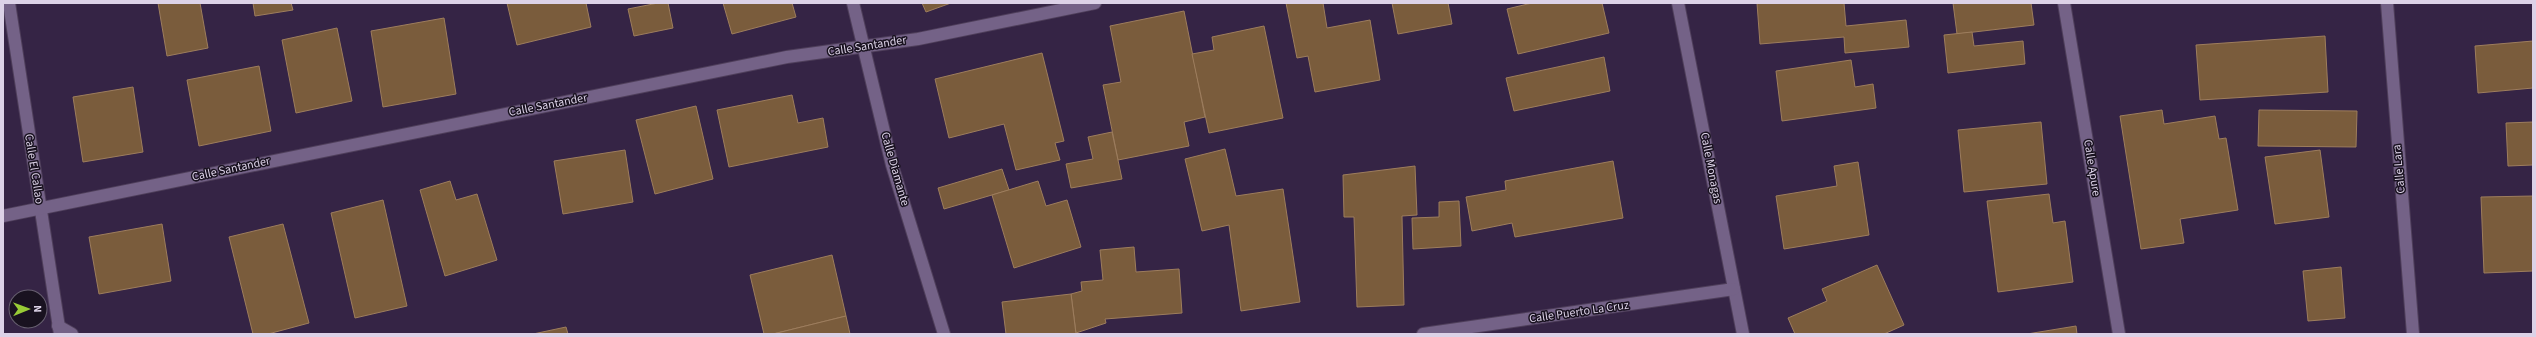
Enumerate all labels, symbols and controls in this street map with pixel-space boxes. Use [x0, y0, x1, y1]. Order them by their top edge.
street label: Calle Santander [826, 31, 908, 61]
street label: Calle Santander [507, 89, 589, 121]
street label: Calle Diamante [876, 130, 914, 208]
street label: Calle Monagas [1696, 131, 1726, 205]
street label: Calle El Callao [20, 133, 48, 205]
street label: Calle Apure [2079, 138, 2105, 198]
street label: Calle Lara [2388, 144, 2410, 194]
street label: Calle Santander [190, 152, 273, 186]
north arrow [8, 289, 48, 329]
street label: Calle Puerto La Cruz [1528, 297, 1630, 327]
text: N [30, 305, 45, 313]

